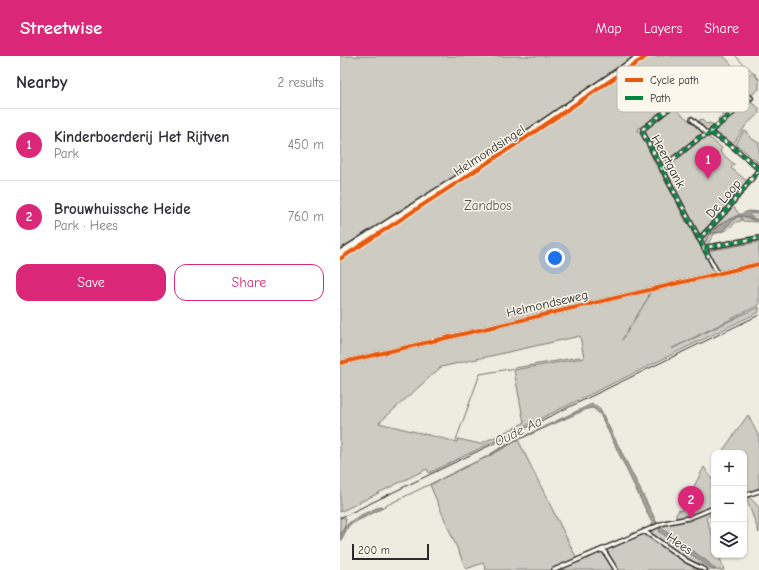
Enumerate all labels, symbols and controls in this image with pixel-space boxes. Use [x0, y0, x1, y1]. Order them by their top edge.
text: Streetwise [20, 17, 102, 39]
text: Map [595, 20, 622, 37]
text: Layers [644, 20, 682, 37]
text: Share [704, 20, 739, 37]
legend [617, 66, 749, 112]
text: Nearby [16, 73, 67, 92]
text: Cycle path [650, 74, 699, 87]
text: 2 results [277, 75, 324, 90]
text: Path [650, 92, 671, 105]
street label: Helmondsingel [451, 122, 528, 179]
text: Kinderboerderij Het Rijtven [54, 128, 229, 146]
street label: Heertgank [648, 132, 689, 191]
text: 1 [26, 137, 32, 152]
text: 450 m [288, 137, 324, 152]
text: Park [54, 146, 79, 161]
pin: 1 [695, 146, 721, 179]
street label: De Loop [703, 176, 744, 221]
park label: Zandbos [464, 198, 512, 213]
text: Brouwhuissche Heide [54, 200, 191, 218]
text: 2 [26, 209, 32, 224]
text: 760 m [288, 209, 324, 224]
text: Park · Hees [54, 218, 118, 233]
your location [545, 248, 565, 268]
button: Save [16, 264, 166, 301]
button: Share [174, 264, 324, 301]
street label: Helmondseweg [505, 287, 589, 320]
water label: Oude Aa [492, 413, 545, 450]
map controls [711, 450, 747, 558]
button: + [711, 450, 747, 486]
pin: 2 [678, 486, 704, 519]
button: − [711, 486, 747, 522]
button: layers [711, 522, 747, 558]
street label: Hees [664, 529, 695, 557]
scale bar [352, 542, 429, 561]
text: 200 m [358, 544, 390, 557]

